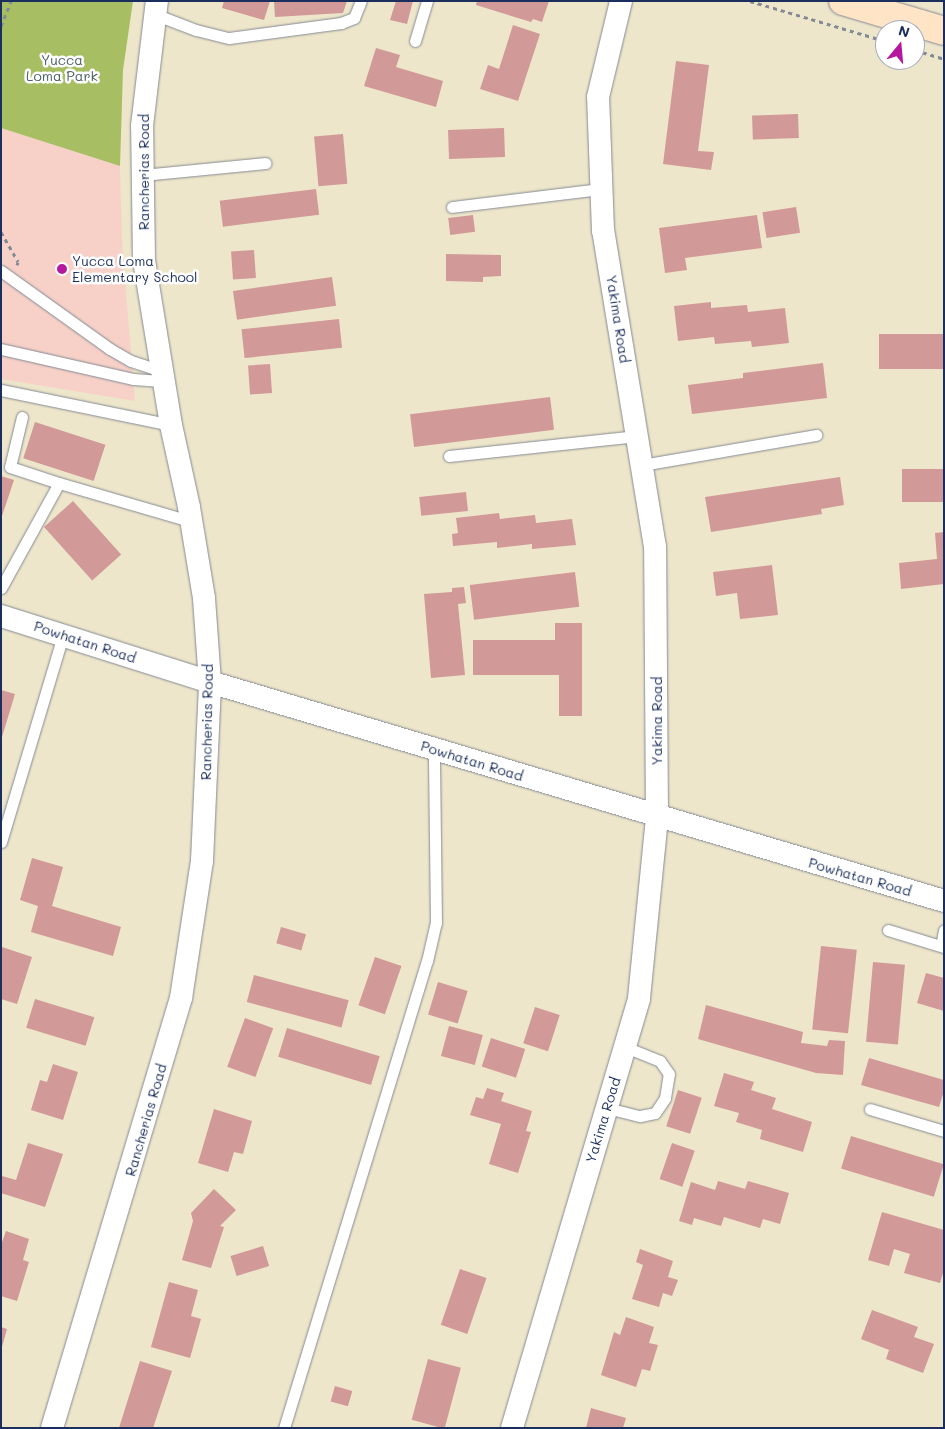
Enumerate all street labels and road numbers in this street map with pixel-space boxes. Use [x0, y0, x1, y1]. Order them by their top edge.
street label: Rancherias Road [136, 114, 152, 230]
street label: Yakima Road [603, 274, 633, 364]
street label: Powhatan Road [32, 618, 138, 666]
street label: Rancherias Road [198, 664, 216, 780]
street label: Yakima Road [649, 677, 665, 765]
street label: Powhatan Road [419, 737, 525, 785]
street label: Powhatan Road [807, 854, 913, 900]
street label: Rancherias Road [122, 1062, 170, 1178]
street label: Yakima Road [582, 1075, 624, 1165]

